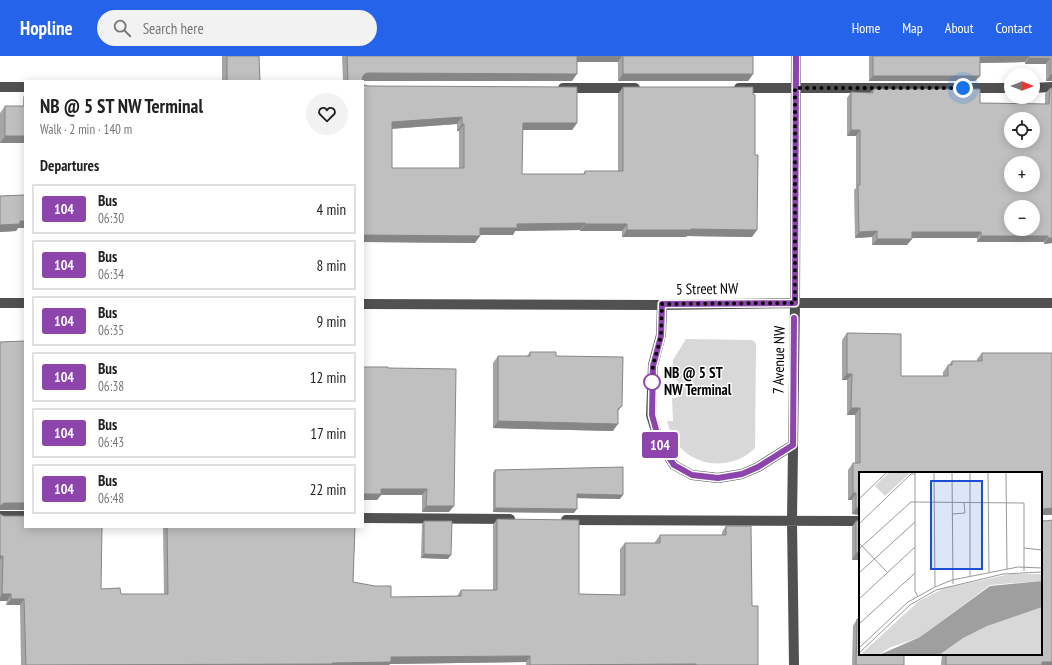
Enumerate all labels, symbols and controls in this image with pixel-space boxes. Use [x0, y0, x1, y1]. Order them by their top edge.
search box [97, 10, 377, 46]
text: Hopline [20, 16, 73, 40]
icon: search [111, 17, 133, 39]
text: Search here [143, 19, 204, 38]
text: Home [852, 19, 880, 37]
text: Map [902, 19, 923, 37]
text: About [945, 19, 974, 37]
text: Contact [996, 19, 1032, 37]
north arrow [1004, 68, 1040, 104]
map controls [1004, 68, 1040, 236]
your location [953, 78, 973, 98]
button: heart [306, 93, 348, 135]
text: NB @ 5 ST NW Terminal [40, 94, 203, 118]
button: locate [1004, 112, 1040, 148]
text: Walk · 2 min · 140 m [40, 121, 132, 138]
text: Departures [40, 156, 99, 175]
button: + [1004, 156, 1040, 192]
text: Bus [98, 191, 117, 210]
text: 104 [54, 200, 74, 218]
text: 4 min [316, 200, 346, 219]
button: − [1004, 200, 1040, 236]
text: 06:30 [98, 210, 124, 227]
text: Bus [98, 247, 117, 266]
text: 104 [54, 256, 74, 274]
text: 8 min [316, 256, 346, 275]
text: 06:34 [98, 266, 124, 283]
street label: 5 Street NW [676, 278, 738, 299]
text: Bus [98, 303, 117, 322]
text: 104 [54, 312, 74, 330]
text: 9 min [316, 312, 346, 331]
text: 06:35 [98, 322, 124, 339]
street label: 7 Avenue NW [768, 326, 789, 394]
text: Bus [98, 359, 117, 378]
place label: NB @ 5 ST NW Terminal [664, 363, 732, 399]
text: 104 [54, 368, 74, 386]
text: 12 min [310, 368, 346, 387]
marker: NB @ 5 ST NW Terminal [643, 373, 661, 391]
text: 06:38 [98, 378, 124, 395]
text: Bus [98, 415, 117, 434]
text: 104 [54, 424, 74, 442]
text: 17 min [310, 424, 346, 443]
line badge: 104 [637, 432, 683, 458]
text: 06:43 [98, 434, 124, 451]
text: 104 [650, 436, 670, 454]
text: Bus [98, 471, 117, 490]
inset map [859, 472, 1042, 655]
text: 104 [54, 480, 74, 498]
text: 22 min [310, 480, 346, 499]
text: 06:48 [98, 490, 124, 507]

